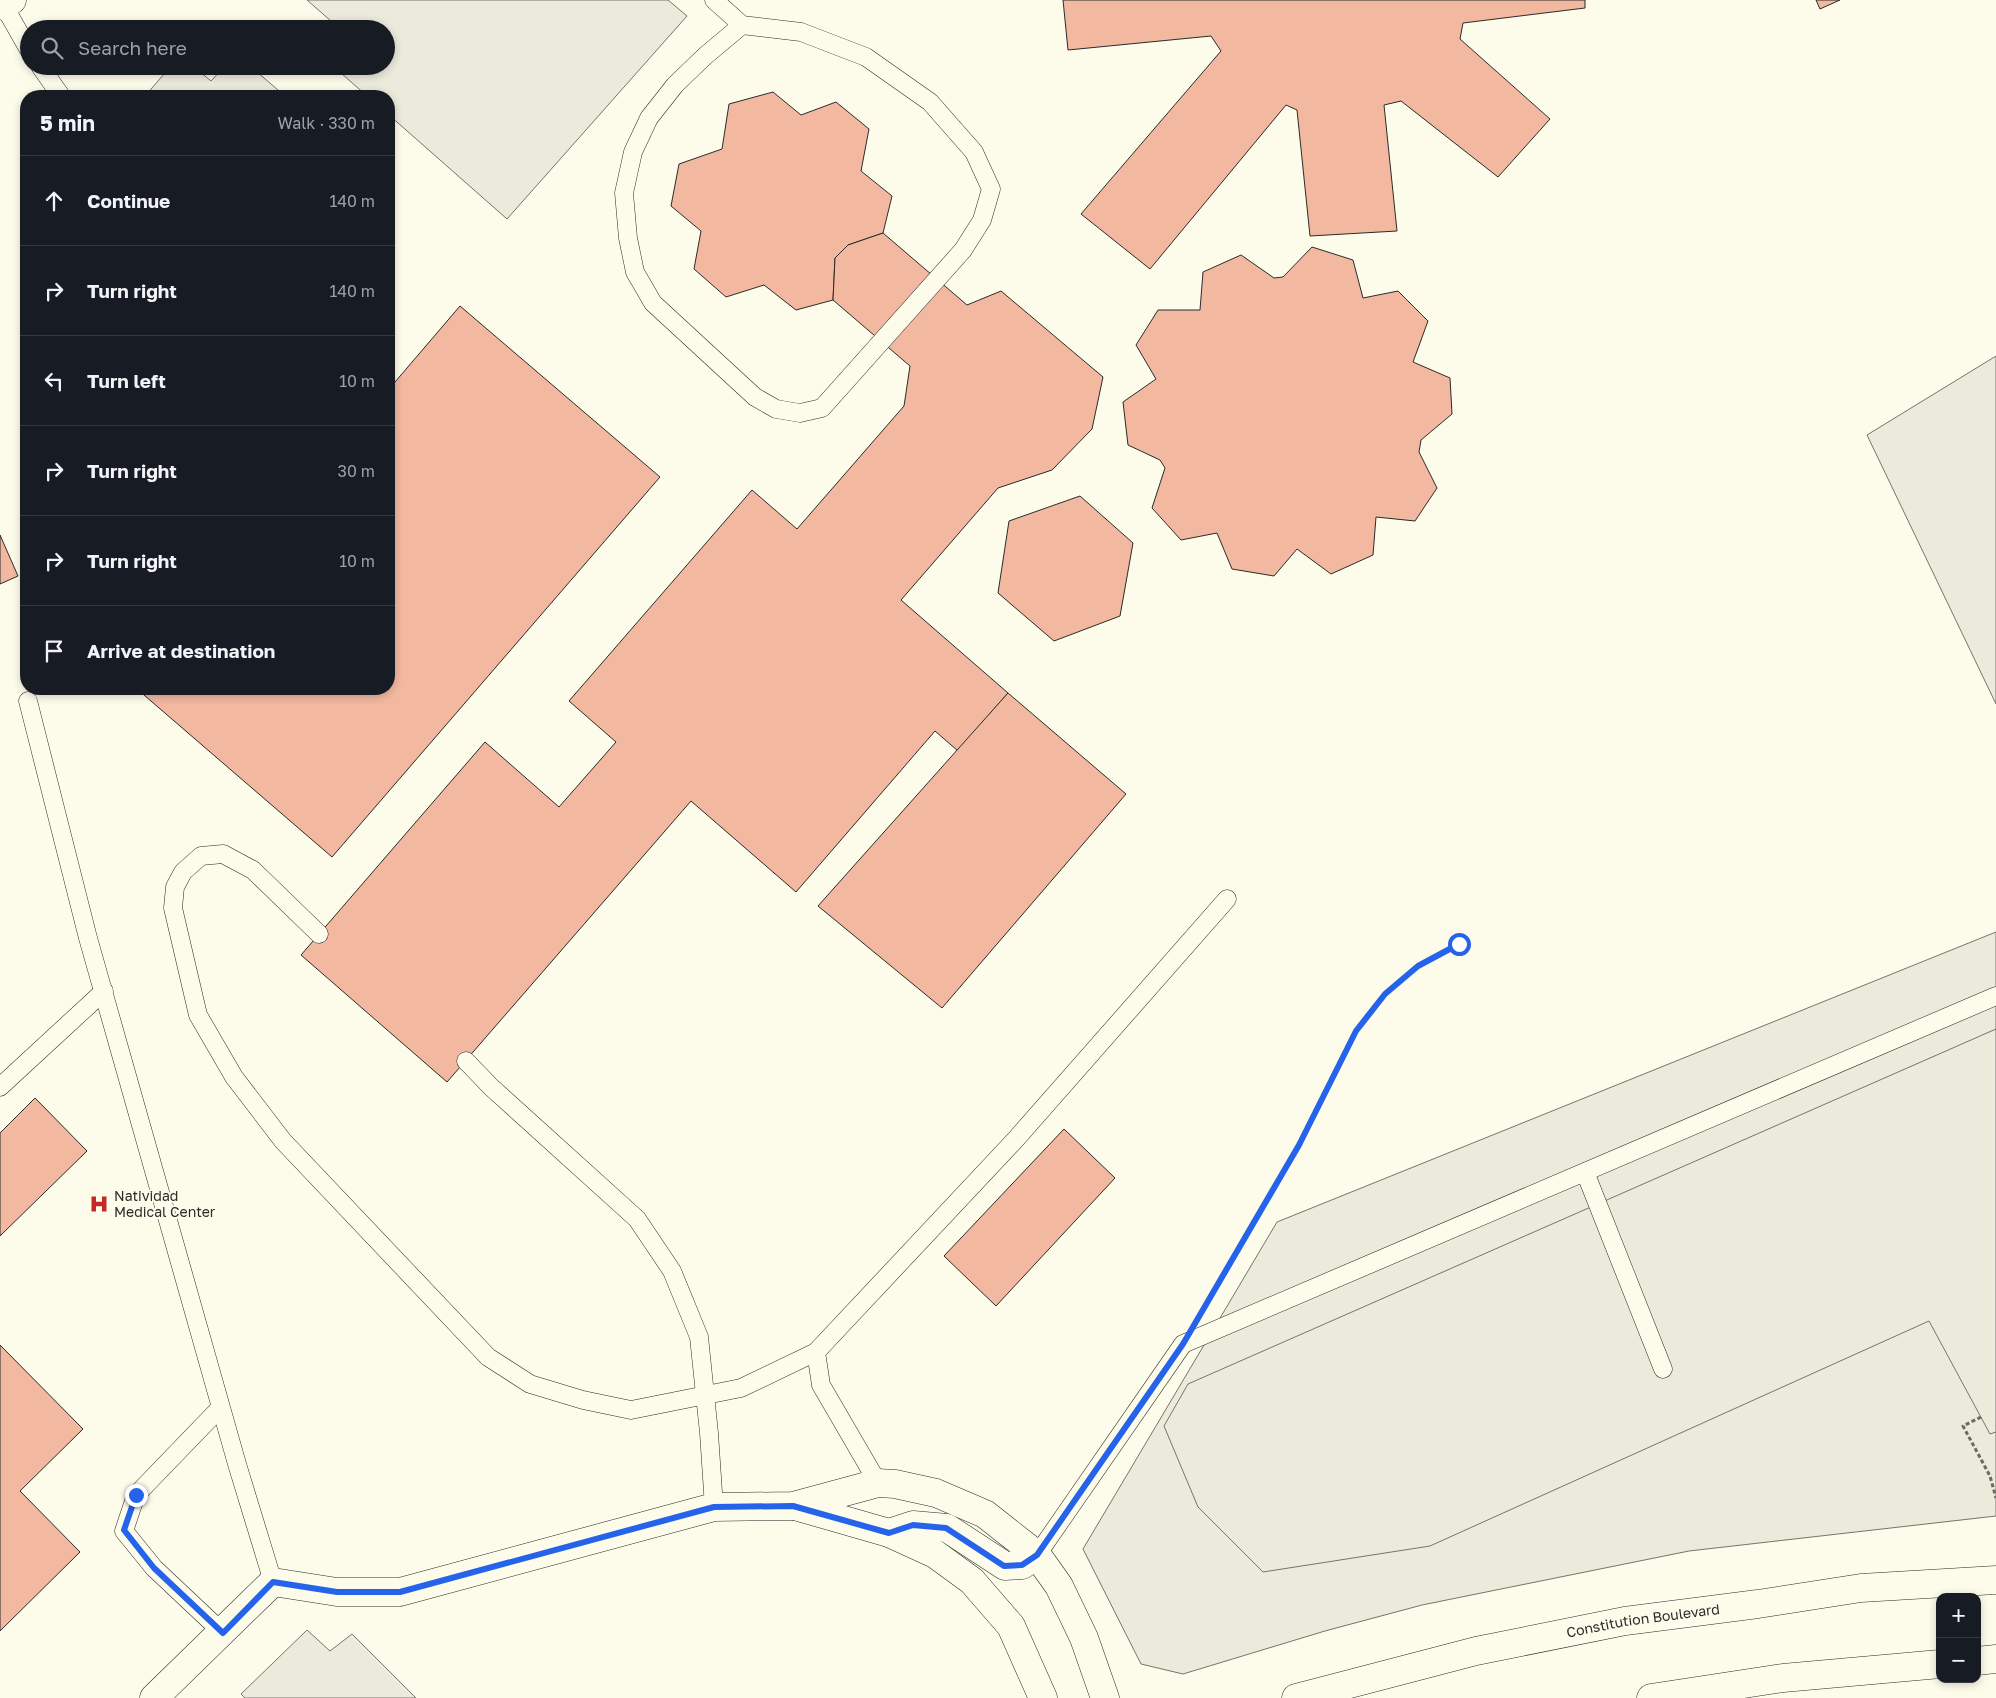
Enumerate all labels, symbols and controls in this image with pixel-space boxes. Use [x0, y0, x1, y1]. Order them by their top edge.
search box [20, 20, 395, 75]
icon: search [38, 34, 66, 62]
text: Search here [78, 36, 187, 59]
text: 5 min [40, 110, 95, 136]
text: Walk · 330 m [277, 113, 375, 133]
icon: ahead [40, 187, 68, 215]
text: Continue [87, 189, 170, 212]
text: 140 m [329, 191, 375, 211]
icon: right [40, 277, 68, 305]
text: Turn right [87, 279, 177, 302]
text: 140 m [329, 281, 375, 301]
icon: left [40, 367, 68, 395]
text: Turn left [87, 369, 166, 392]
text: 10 m [339, 371, 375, 391]
icon: right [40, 457, 68, 485]
text: Turn right [87, 459, 177, 482]
text: 30 m [338, 461, 375, 481]
icon: right [40, 547, 68, 575]
text: Turn right [87, 549, 177, 572]
text: 10 m [339, 551, 375, 571]
icon: arrive [40, 637, 68, 665]
text: Arrive at destination [87, 639, 275, 662]
route start [1448, 933, 1471, 956]
place label: Natividad Medical Center [114, 1187, 216, 1220]
hospital icon: Natividad Medical Center [88, 1193, 110, 1215]
route end [125, 1484, 148, 1507]
map controls [1936, 1593, 1981, 1683]
button: + [1936, 1593, 1981, 1638]
street label: Constitution Boulevard [1565, 1600, 1721, 1641]
button: − [1936, 1638, 1981, 1683]

